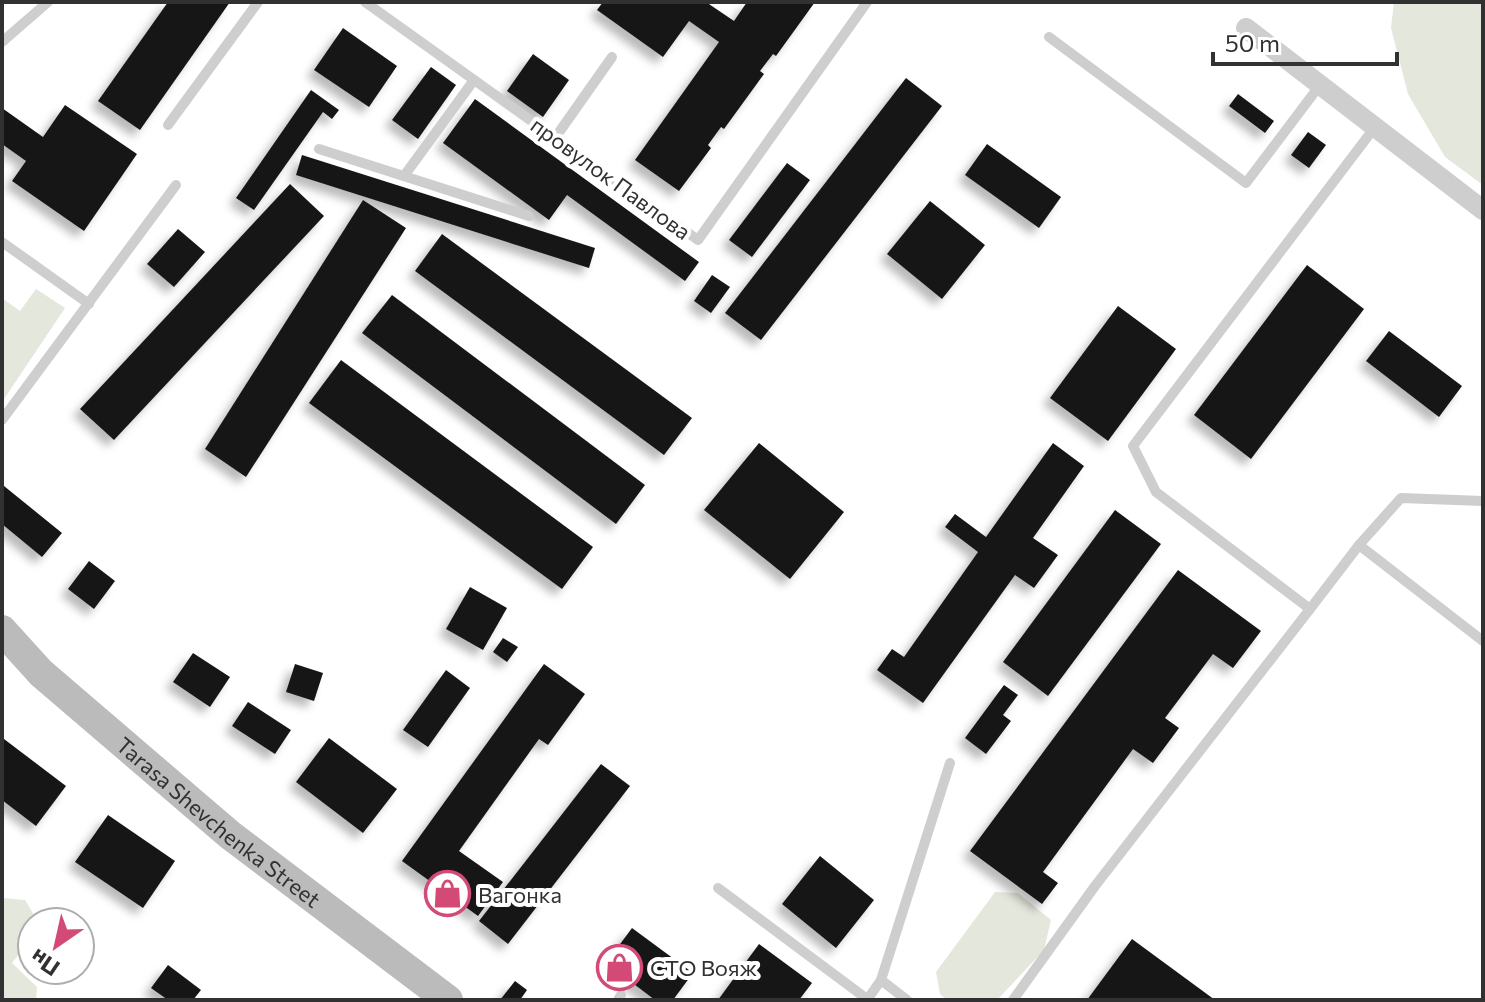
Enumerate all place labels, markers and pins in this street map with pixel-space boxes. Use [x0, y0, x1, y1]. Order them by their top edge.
shop icon: Вагонка [423, 870, 471, 918]
place label: Вагонка [478, 881, 562, 908]
shop icon: СТО Вояж [595, 943, 643, 991]
place label: СТО Вояж [650, 954, 758, 981]

